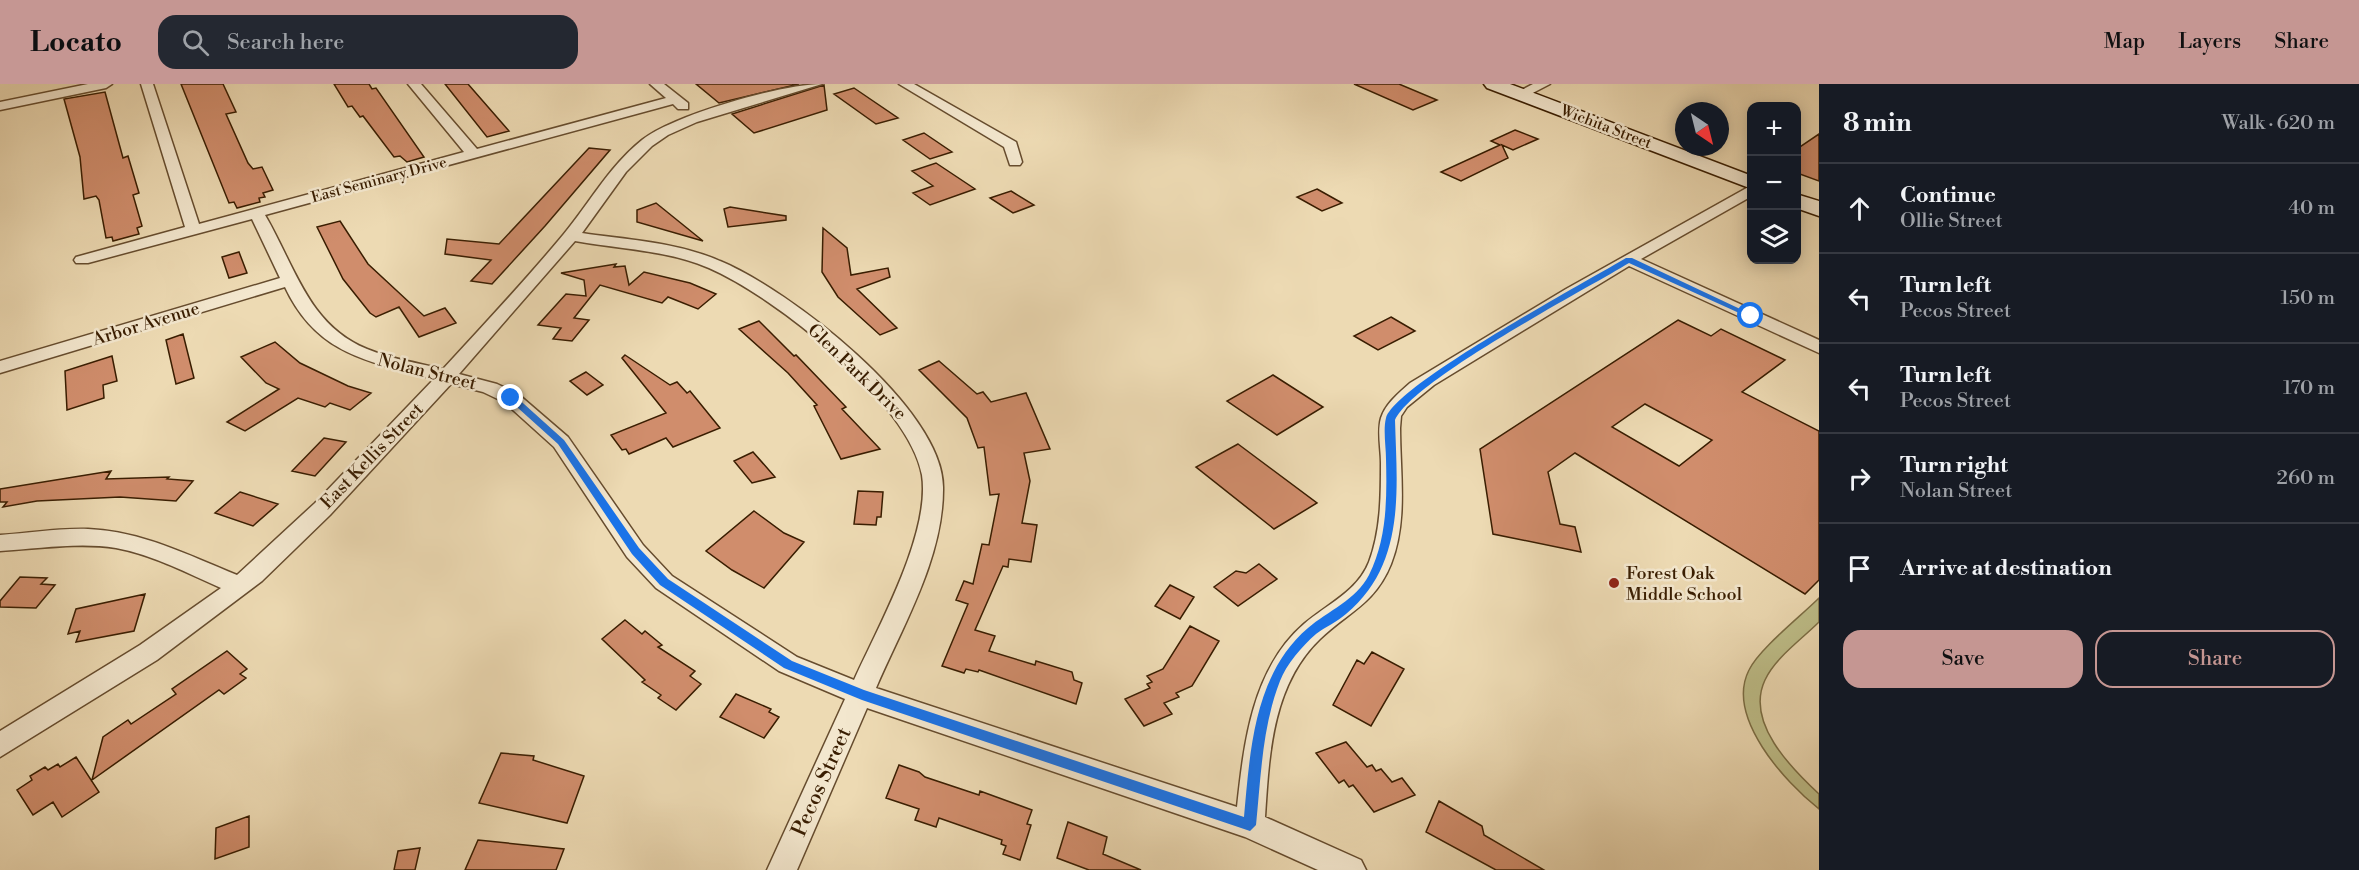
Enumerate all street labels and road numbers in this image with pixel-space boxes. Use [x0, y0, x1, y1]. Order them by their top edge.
street label: Wichita Street [1557, 101, 1655, 153]
street label: East Seminary Drive [309, 153, 449, 207]
street label: Arbor Avenue [89, 297, 203, 352]
street label: Glen Park Drive [803, 319, 911, 425]
street label: Nolan Street [375, 349, 479, 396]
street label: East Kellis Street [315, 398, 429, 514]
street label: Pecos Street [786, 723, 858, 841]

